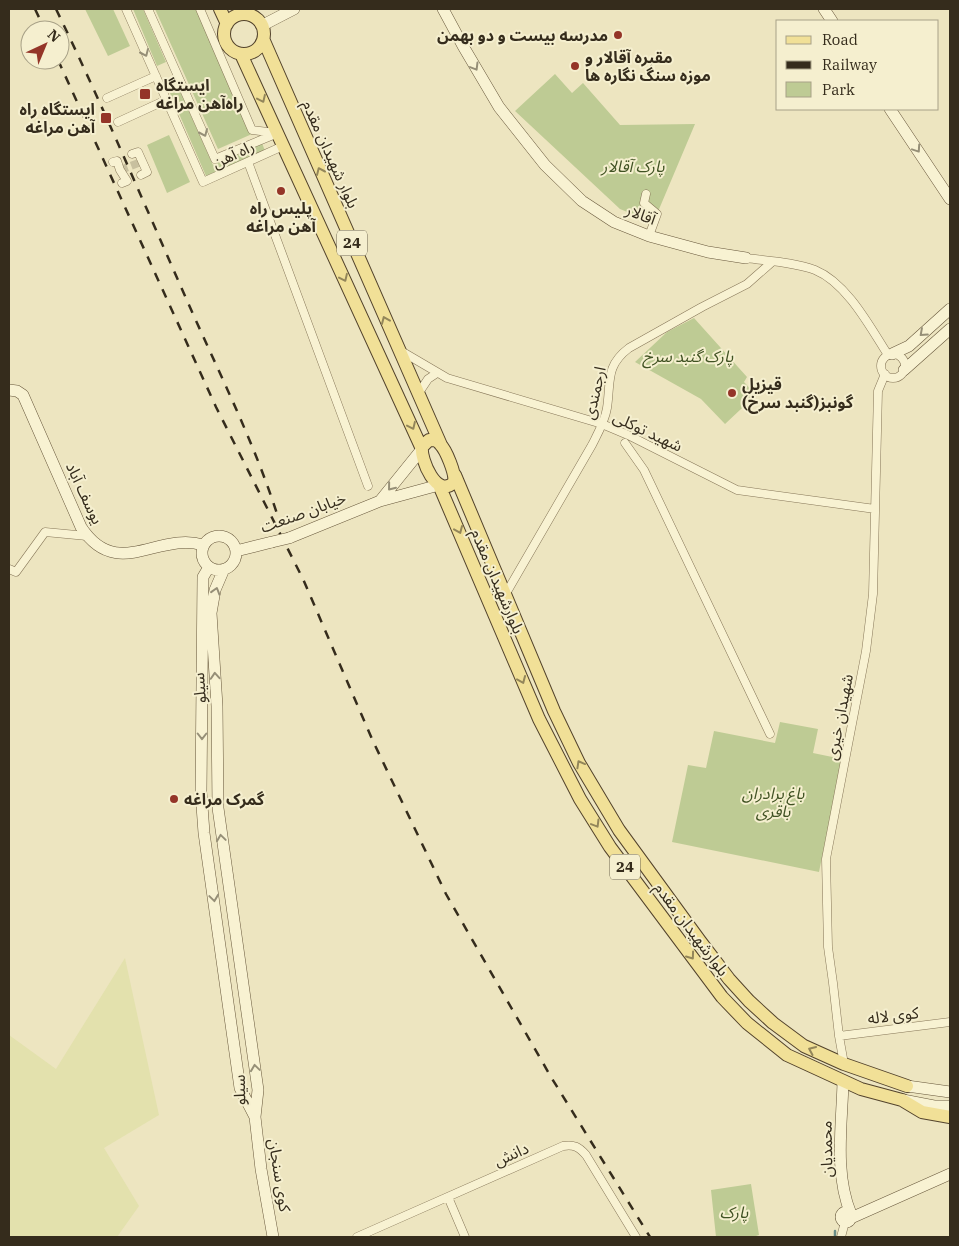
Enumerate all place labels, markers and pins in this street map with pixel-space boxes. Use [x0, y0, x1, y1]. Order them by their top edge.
place label: مدرسه بیست و دو بهمن [437, 25, 608, 45]
marker: مدرسه بیست و دو بهمن [612, 29, 624, 41]
place label: مقبره آقالار و موزه سنگ نگاره ها [585, 47, 711, 85]
marker: مقبره آقالار و موزه سنگ نگاره ها [569, 60, 581, 72]
place label: ایستگاه راه‌آهن مراغه [156, 75, 244, 113]
marker: ایستگاه راه‌آهن مراغه [138, 87, 152, 101]
place label: ایستگاه راه آهن مراغه [20, 99, 96, 137]
marker: ایستگاه راه آهن مراغه [99, 111, 113, 125]
marker: پلیس راه آهن مراغه [275, 185, 287, 197]
place label: پلیس راه آهن مراغه [246, 198, 317, 236]
place label: قیزیل گونبز(گنبد سرخ) [742, 374, 854, 414]
marker: قیزیل گونبز(گنبد سرخ) [726, 387, 738, 399]
place label: گمرک مراغه [184, 789, 265, 809]
marker: گمرک مراغه [168, 793, 180, 805]

